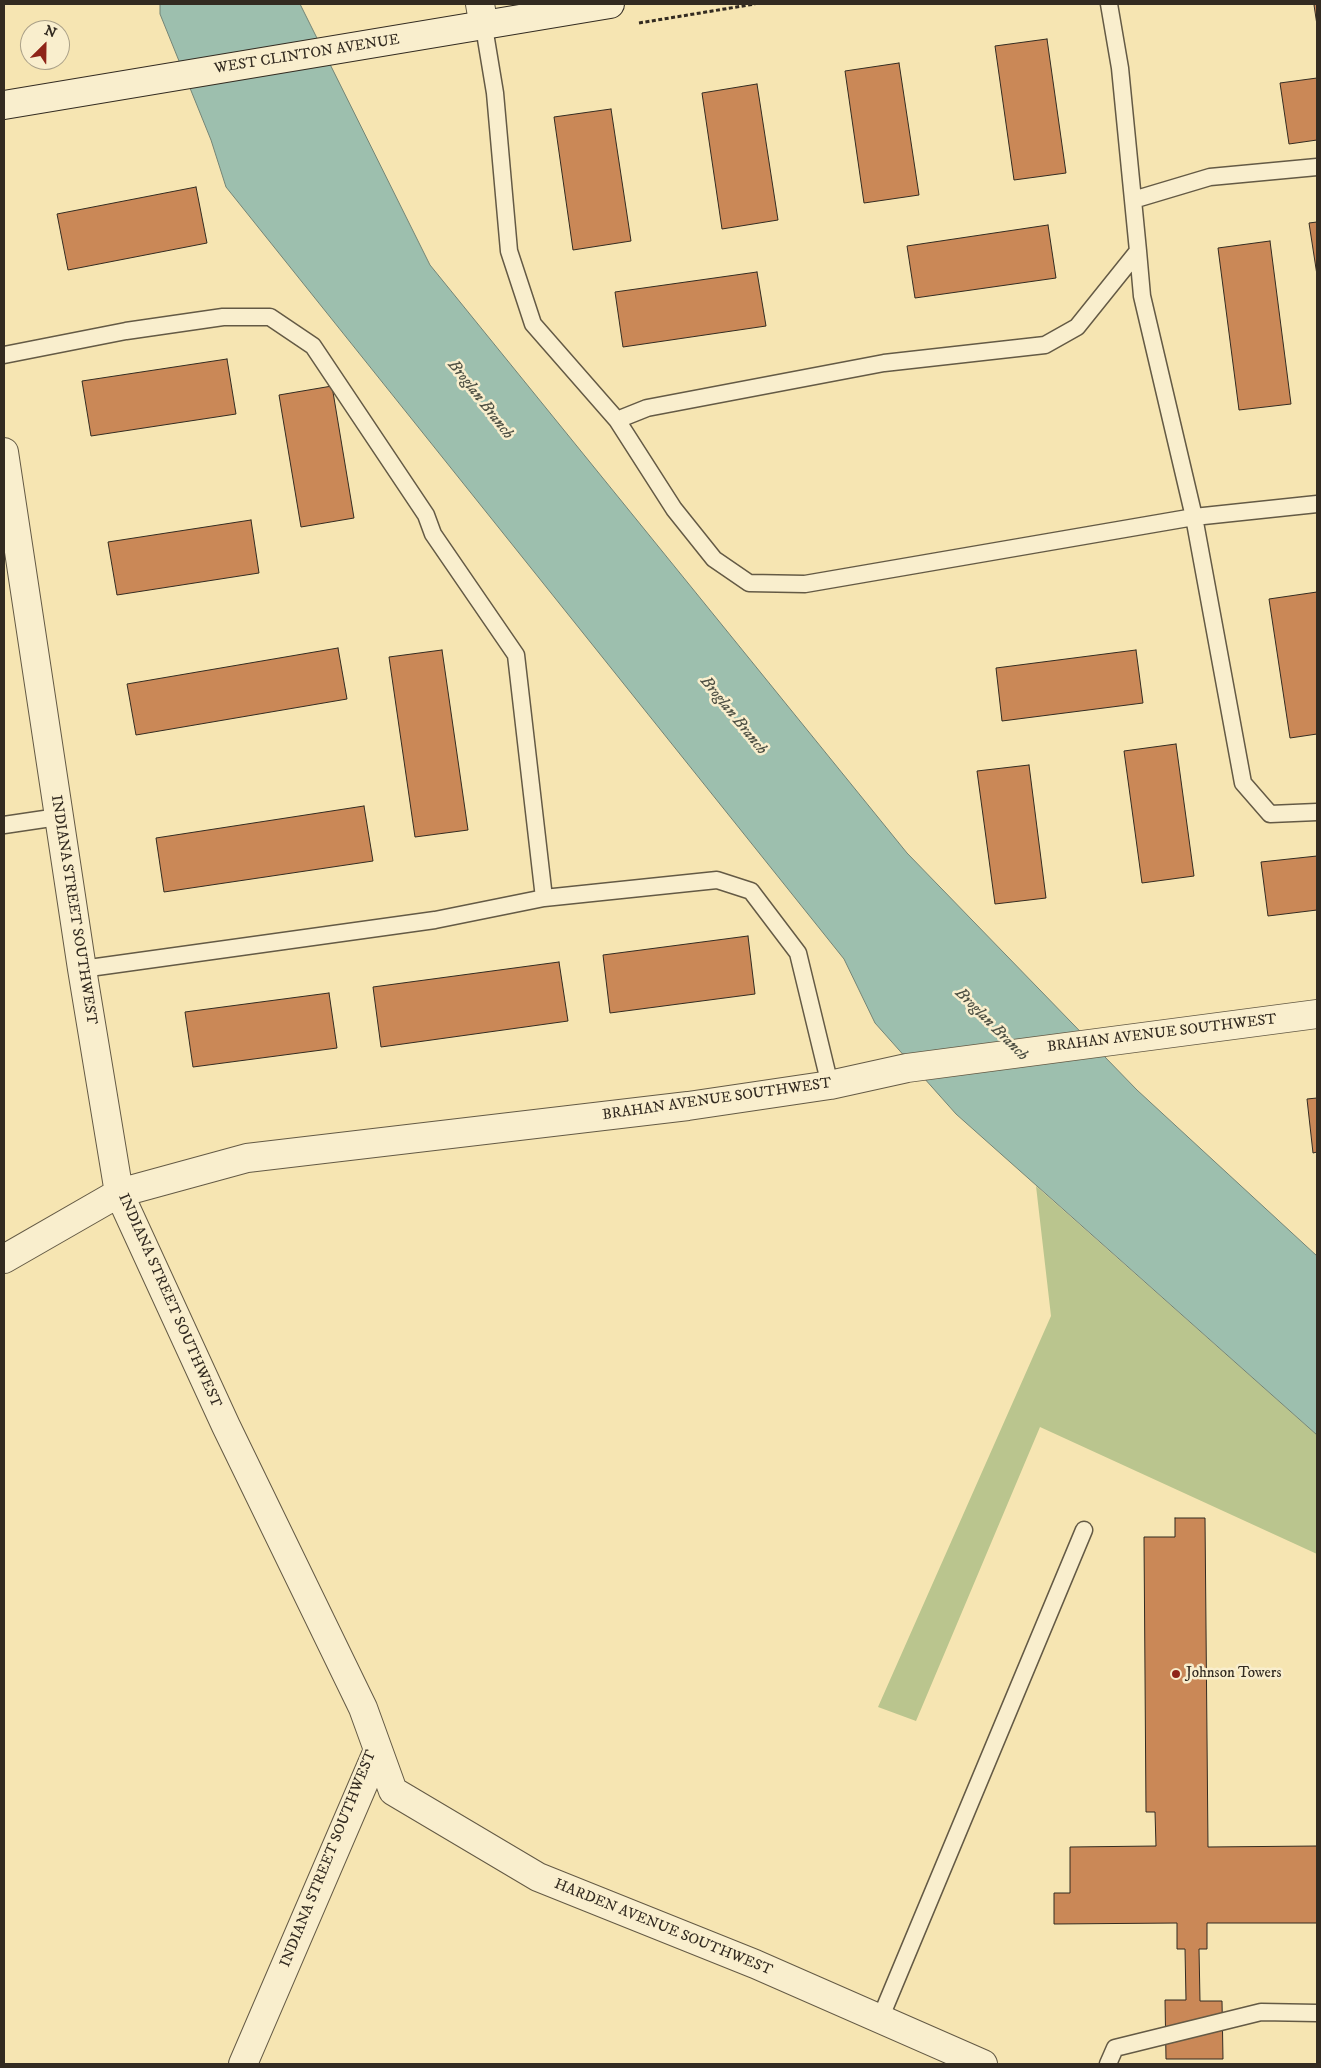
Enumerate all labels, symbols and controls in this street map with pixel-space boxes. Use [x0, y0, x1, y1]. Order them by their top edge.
north arrow [20, 20, 70, 70]
text: N [42, 22, 59, 43]
street label: WEST CLINTON AVENUE [213, 31, 401, 79]
water label: Broglan Branch [443, 356, 517, 444]
water label: Broglan Branch [696, 673, 770, 759]
street label: INDIANA STREET SOUTHWEST [46, 794, 100, 1026]
water label: Broglan Branch [950, 984, 1032, 1066]
street label: BRAHAN AVENUE SOUTHWEST [1046, 1011, 1278, 1057]
street label: BRAHAN AVENUE SOUTHWEST [601, 1075, 833, 1125]
street label: INDIANA STREET SOUTHWEST [113, 1191, 225, 1411]
place label: Johnson Towers [1186, 1665, 1281, 1683]
marker: Johnson Towers [1170, 1668, 1182, 1680]
street label: INDIANA STREET SOUTHWEST [277, 1748, 381, 1970]
street label: HARDEN AVENUE SOUTHWEST [551, 1876, 775, 1980]

